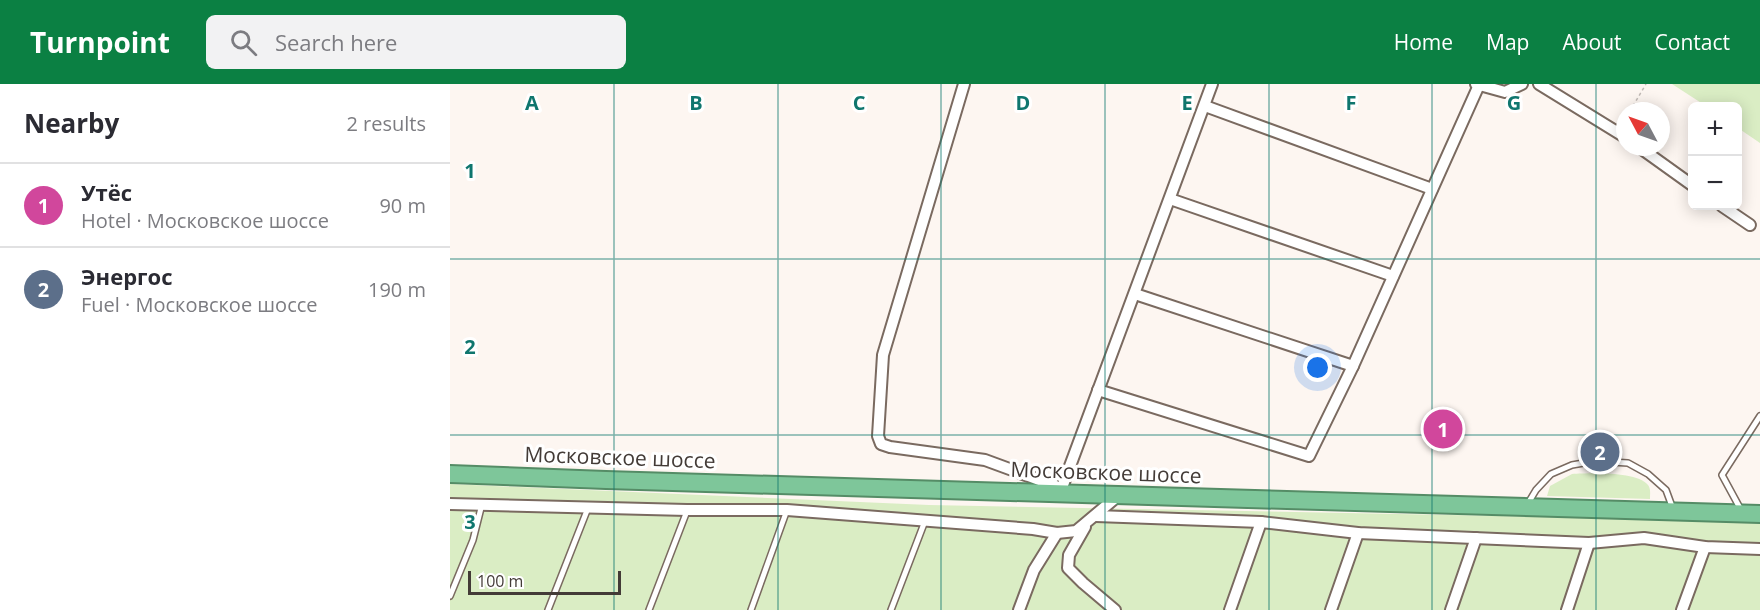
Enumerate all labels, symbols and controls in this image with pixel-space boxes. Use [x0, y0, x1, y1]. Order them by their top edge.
search box [206, 15, 626, 69]
text: Turnpoint [30, 23, 170, 61]
icon: search [227, 26, 260, 59]
text: Search here [275, 27, 397, 57]
text: Home [1394, 28, 1453, 56]
text: Map [1486, 28, 1529, 56]
text: About [1562, 28, 1622, 56]
text: Contact [1655, 28, 1730, 56]
text: A [525, 89, 539, 116]
text: B [689, 89, 703, 116]
text: C [853, 89, 866, 116]
text: D [1016, 89, 1030, 116]
text: E [1181, 89, 1193, 116]
text: F [1346, 89, 1356, 116]
text: G [1507, 89, 1521, 116]
north arrow [1616, 102, 1670, 156]
map controls [1688, 102, 1742, 210]
button: + [1688, 102, 1742, 156]
text: Nearby [24, 105, 119, 141]
text: 2 results [346, 110, 426, 137]
button: − [1688, 156, 1742, 210]
text: 1 [464, 157, 476, 184]
text: Утёс [81, 177, 132, 207]
text: 1 [38, 192, 49, 219]
text: 90 m [379, 192, 426, 219]
text: Hotel · Московское шоссе [81, 207, 329, 234]
text: Энергос [81, 261, 173, 291]
text: 2 [38, 276, 49, 303]
text: 190 m [368, 276, 426, 303]
text: Fuel · Московское шоссе [81, 291, 318, 318]
text: 2 [464, 333, 476, 360]
your location [1303, 353, 1332, 382]
pin: 1 [1424, 406, 1462, 452]
pin: 2 [1580, 430, 1620, 475]
street label: Московское шоссе [524, 440, 716, 474]
street label: Московское шоссе [1010, 455, 1202, 489]
text: 3 [464, 508, 476, 535]
scale bar [468, 568, 621, 596]
text: 100 m [477, 570, 523, 592]

